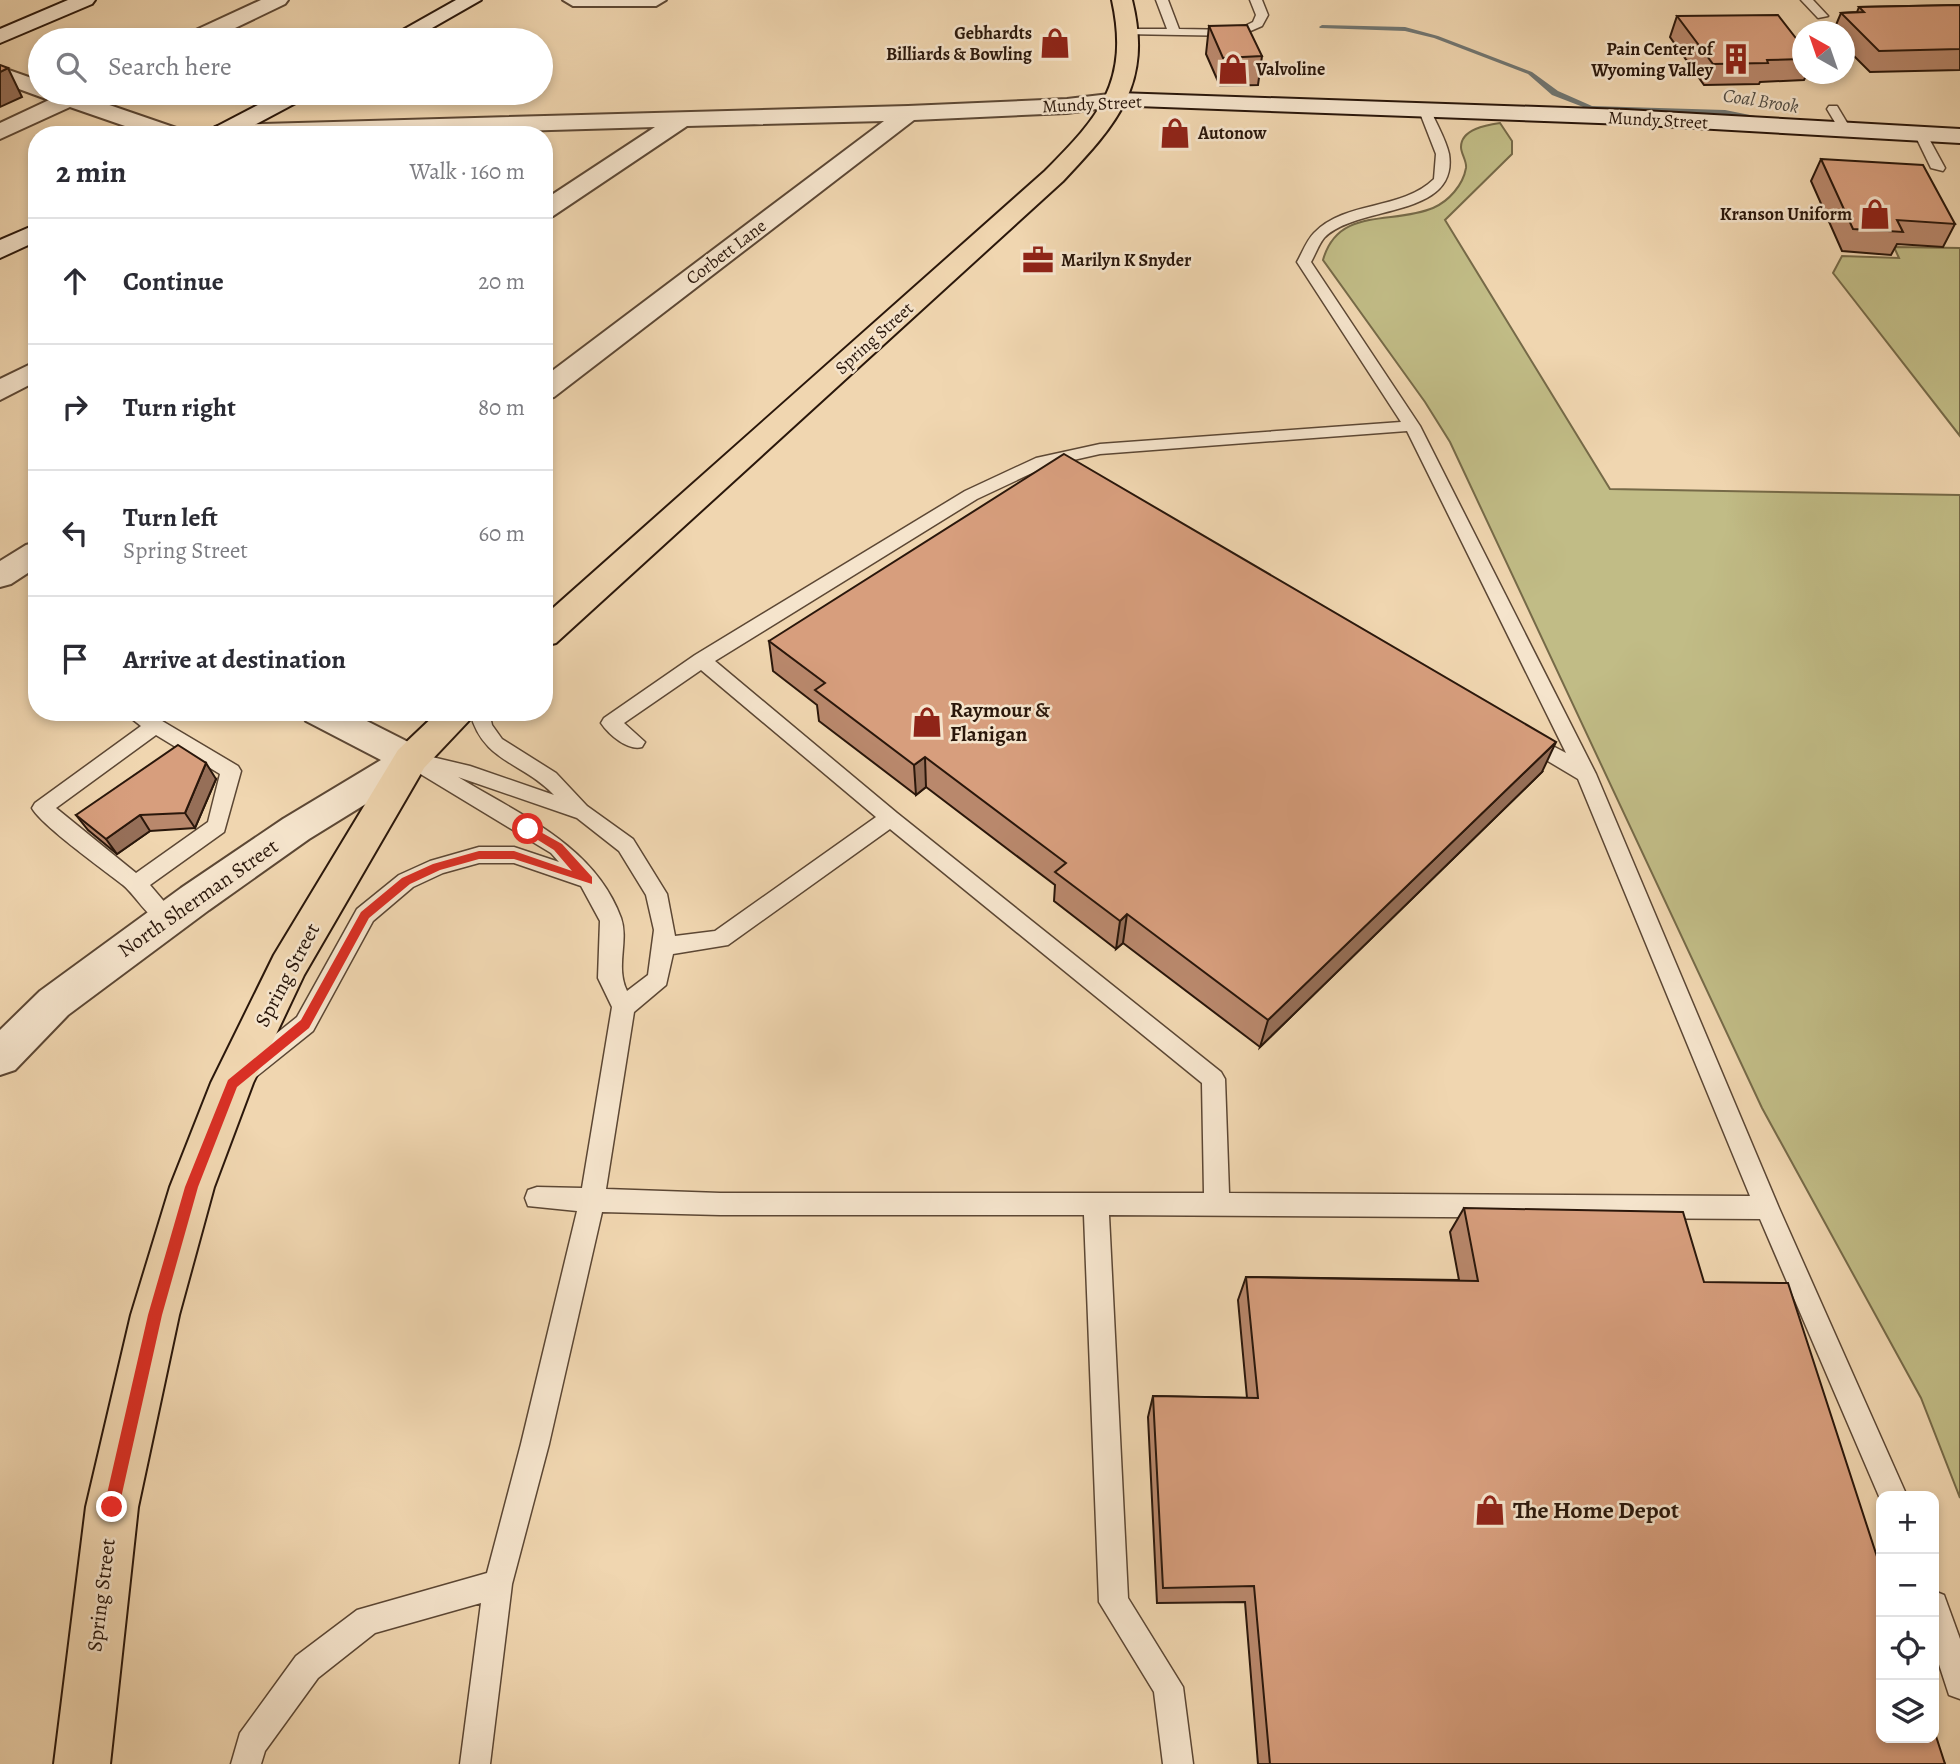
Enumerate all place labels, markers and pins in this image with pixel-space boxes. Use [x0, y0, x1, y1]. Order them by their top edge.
place label: Gebhardts Billiards & Bowling [886, 21, 1033, 66]
shop icon: Gebhardts Billiards & Bowling [1038, 26, 1072, 60]
place label: Pain Center of Wyoming Valley [1590, 37, 1716, 82]
building icon: Pain Center of Wyoming Valley [1719, 42, 1753, 76]
shop icon: Valvoline [1216, 52, 1250, 86]
place label: Valvoline [1255, 57, 1325, 81]
shop icon: Autonow [1158, 116, 1192, 150]
place label: Autonow [1197, 121, 1267, 145]
shop icon: Kranson Uniform [1858, 197, 1892, 231]
place label: Kranson Uniform [1720, 202, 1852, 226]
office icon: Marilyn K Snyder [1021, 243, 1055, 277]
place label: Marilyn K Snyder [1061, 248, 1192, 272]
place label: Raymour & Flanigan [950, 696, 1051, 748]
shop icon: Raymour & Flanigan [910, 705, 944, 739]
shop icon: The Home Depot [1473, 1493, 1507, 1527]
place label: The Home Depot [1513, 1494, 1679, 1526]

